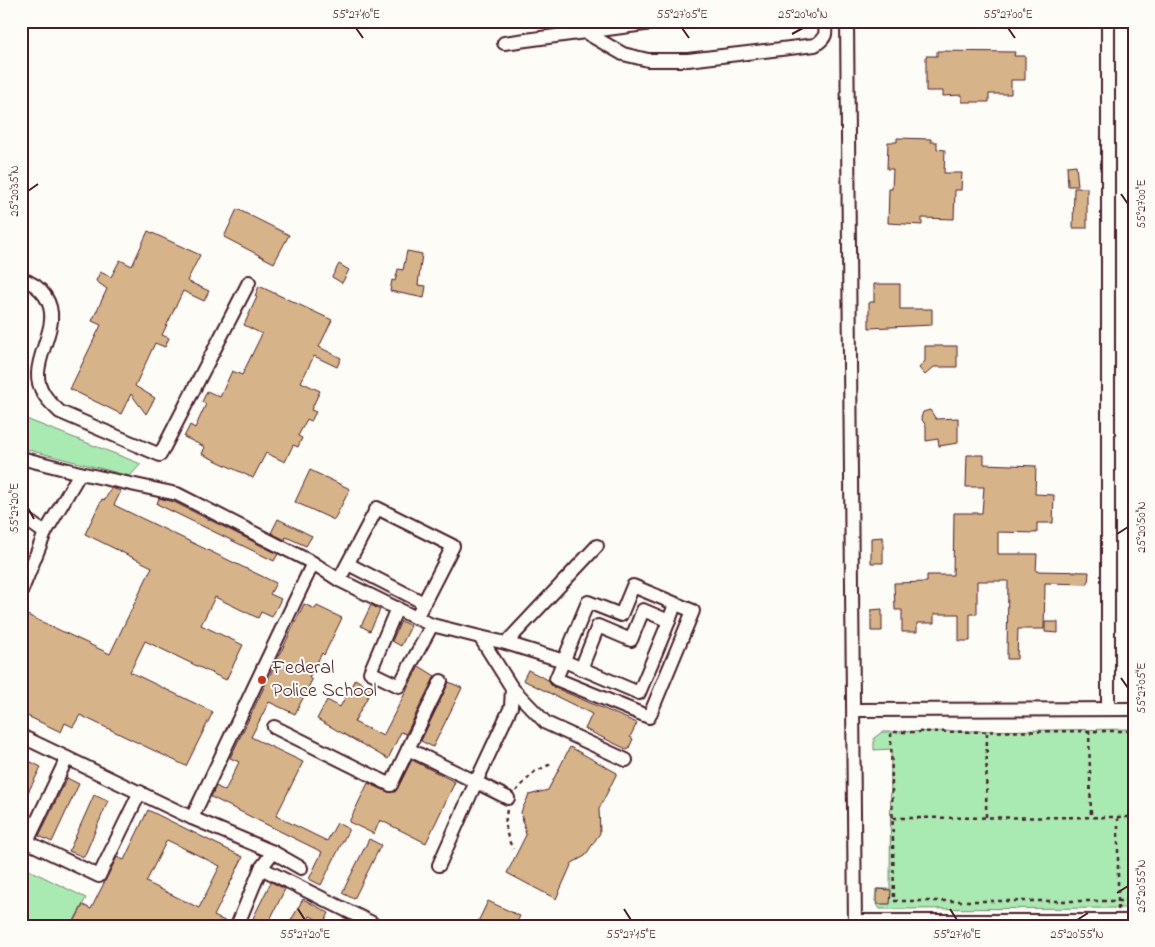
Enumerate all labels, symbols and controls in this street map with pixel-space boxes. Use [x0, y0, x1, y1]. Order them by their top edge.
text: 55°27'10"E [332, 6, 380, 24]
text: 55°27'05"E [656, 6, 708, 24]
text: 25°20'40"N [778, 6, 828, 24]
text: 55°27'00"E [983, 6, 1033, 24]
text: 25°20'35"N [6, 165, 24, 217]
text: 55°27'00"E [1133, 179, 1151, 229]
text: 55°27'20"E [6, 483, 24, 533]
text: 25°20'50"N [1133, 501, 1151, 553]
place label: Federal Police School [271, 654, 377, 706]
text: 55°27'05"E [1133, 662, 1151, 714]
marker: Federal Police School [256, 674, 268, 686]
text: 25°20'55"N [1133, 859, 1151, 913]
text: 55°27'20"E [280, 926, 330, 944]
text: 55°27'15"E [606, 926, 656, 944]
text: 55°27'10"E [933, 926, 981, 944]
text: 25°20'55"N [1050, 926, 1104, 944]

